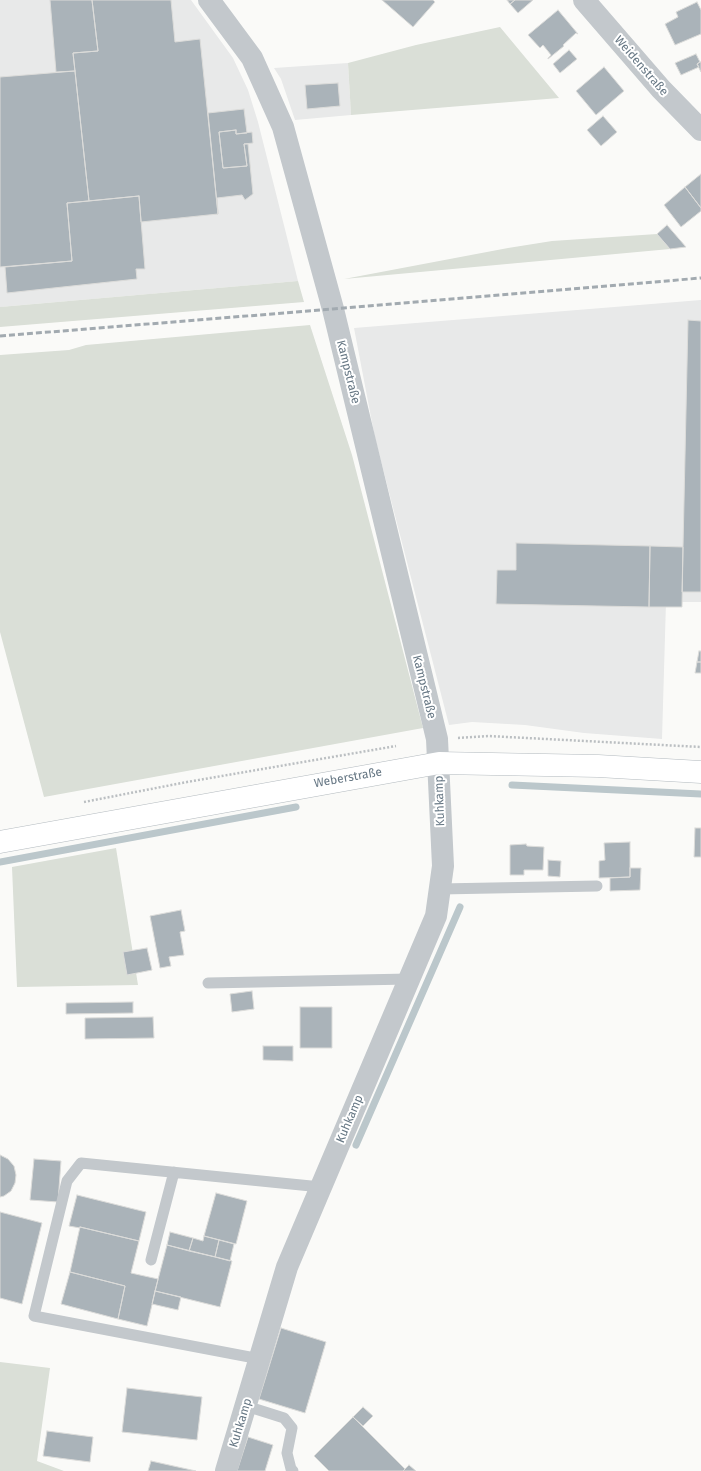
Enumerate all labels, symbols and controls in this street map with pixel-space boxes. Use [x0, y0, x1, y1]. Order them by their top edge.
street label: Weidenstraße [611, 33, 671, 99]
street label: Kampstraße [333, 339, 363, 405]
street label: Kampstraße [409, 654, 439, 720]
street label: Weberstraße [313, 765, 383, 791]
street label: Kuhkamp [432, 775, 448, 827]
street label: Kuhkamp [333, 1093, 367, 1145]
street label: Kuhkamp [227, 1397, 255, 1449]

